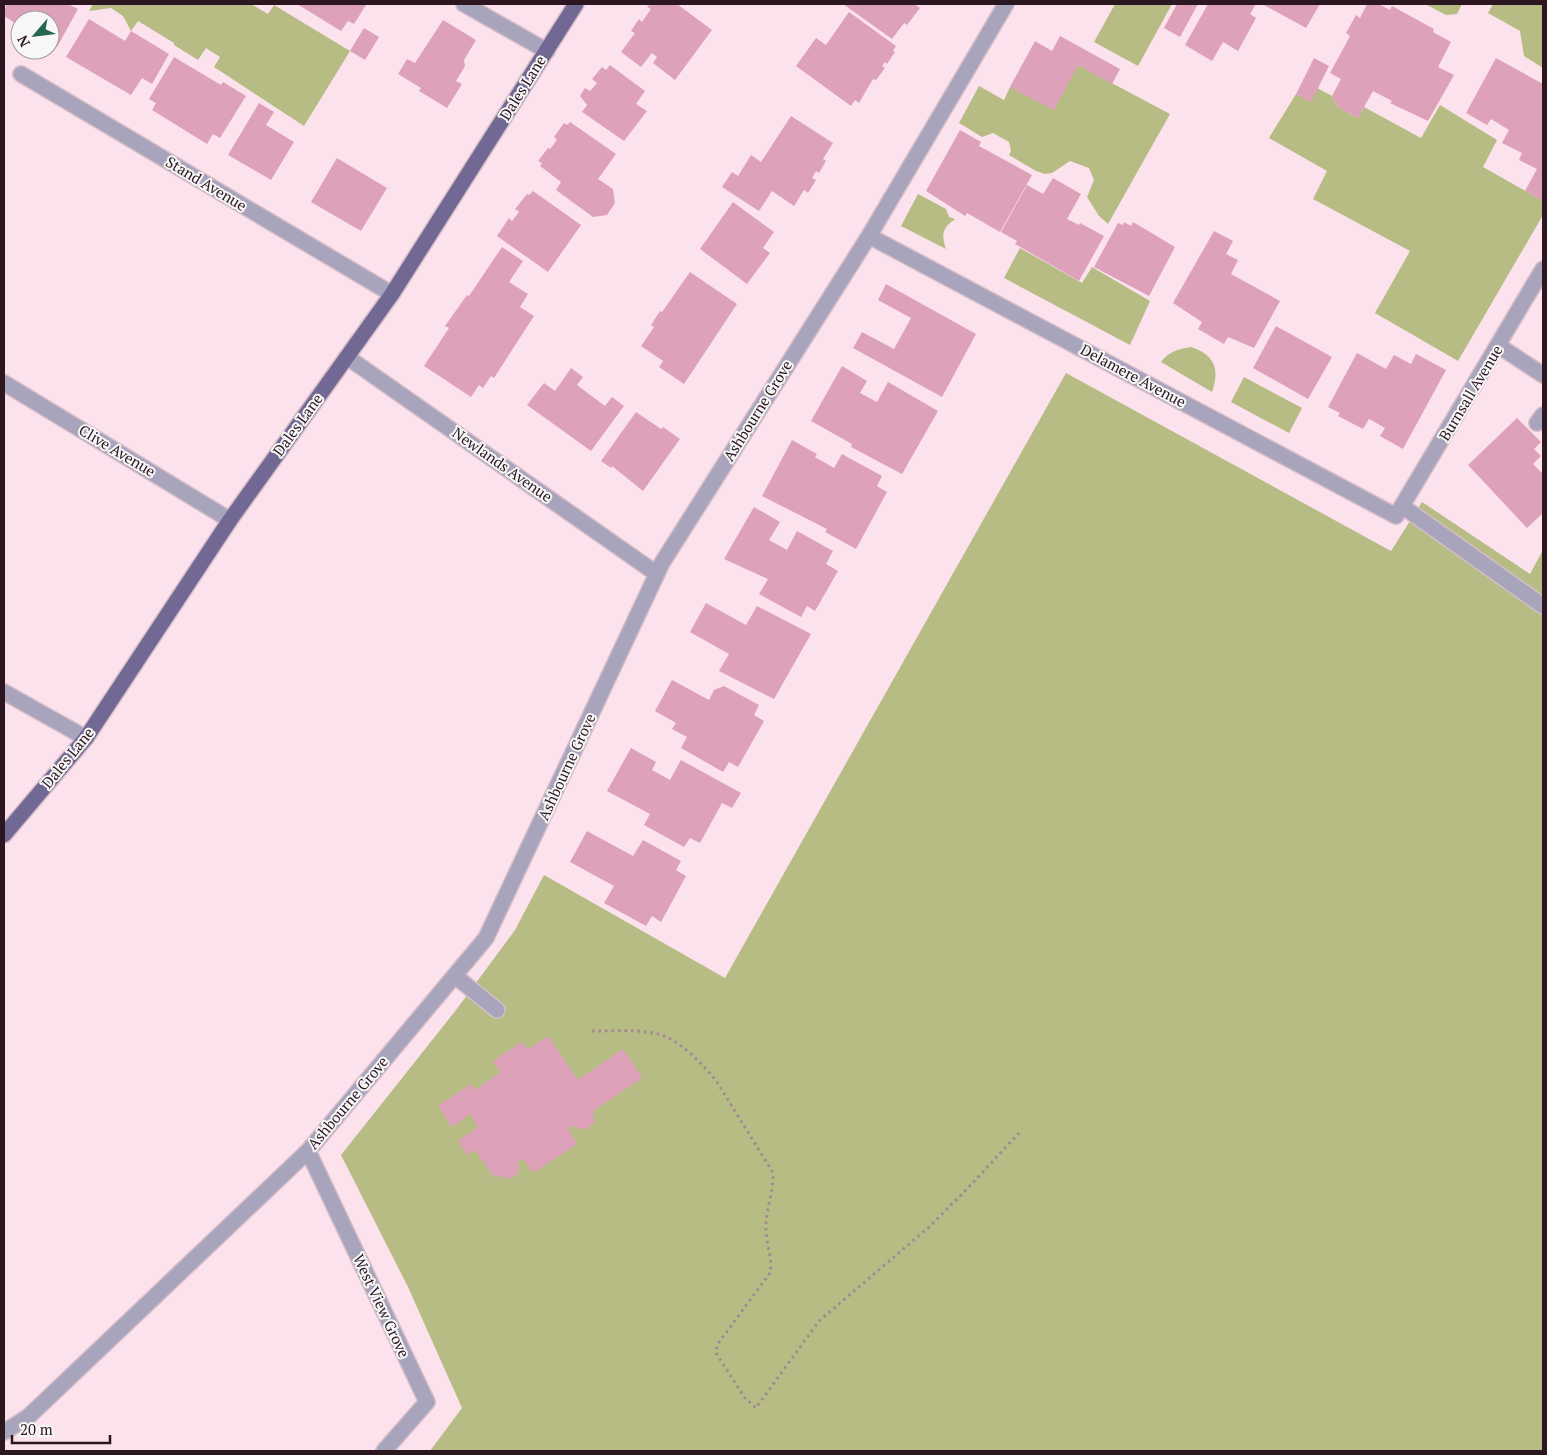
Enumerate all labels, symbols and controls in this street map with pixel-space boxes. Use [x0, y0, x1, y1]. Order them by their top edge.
north arrow [10, 10, 60, 60]
text: N [12, 32, 34, 50]
street label: Dales Lane [494, 51, 550, 124]
street label: Stand Avenue [162, 151, 251, 215]
street label: Delamere Avenue [1077, 339, 1190, 411]
street label: Burnsall Avenue [1434, 341, 1507, 444]
street label: Ashbourne Grove [718, 356, 796, 465]
street label: Dales Lane [268, 389, 327, 460]
street label: Clive Avenue [75, 419, 160, 481]
street label: Newlands Avenue [449, 422, 557, 506]
street label: Ashbourne Grove [533, 710, 600, 823]
street label: Dales Lane [37, 723, 98, 792]
street label: Ashbourne Grove [302, 1052, 392, 1153]
street label: West View Grove [349, 1251, 415, 1360]
scale bar [12, 1412, 110, 1444]
text: 20 m [20, 1419, 53, 1439]

